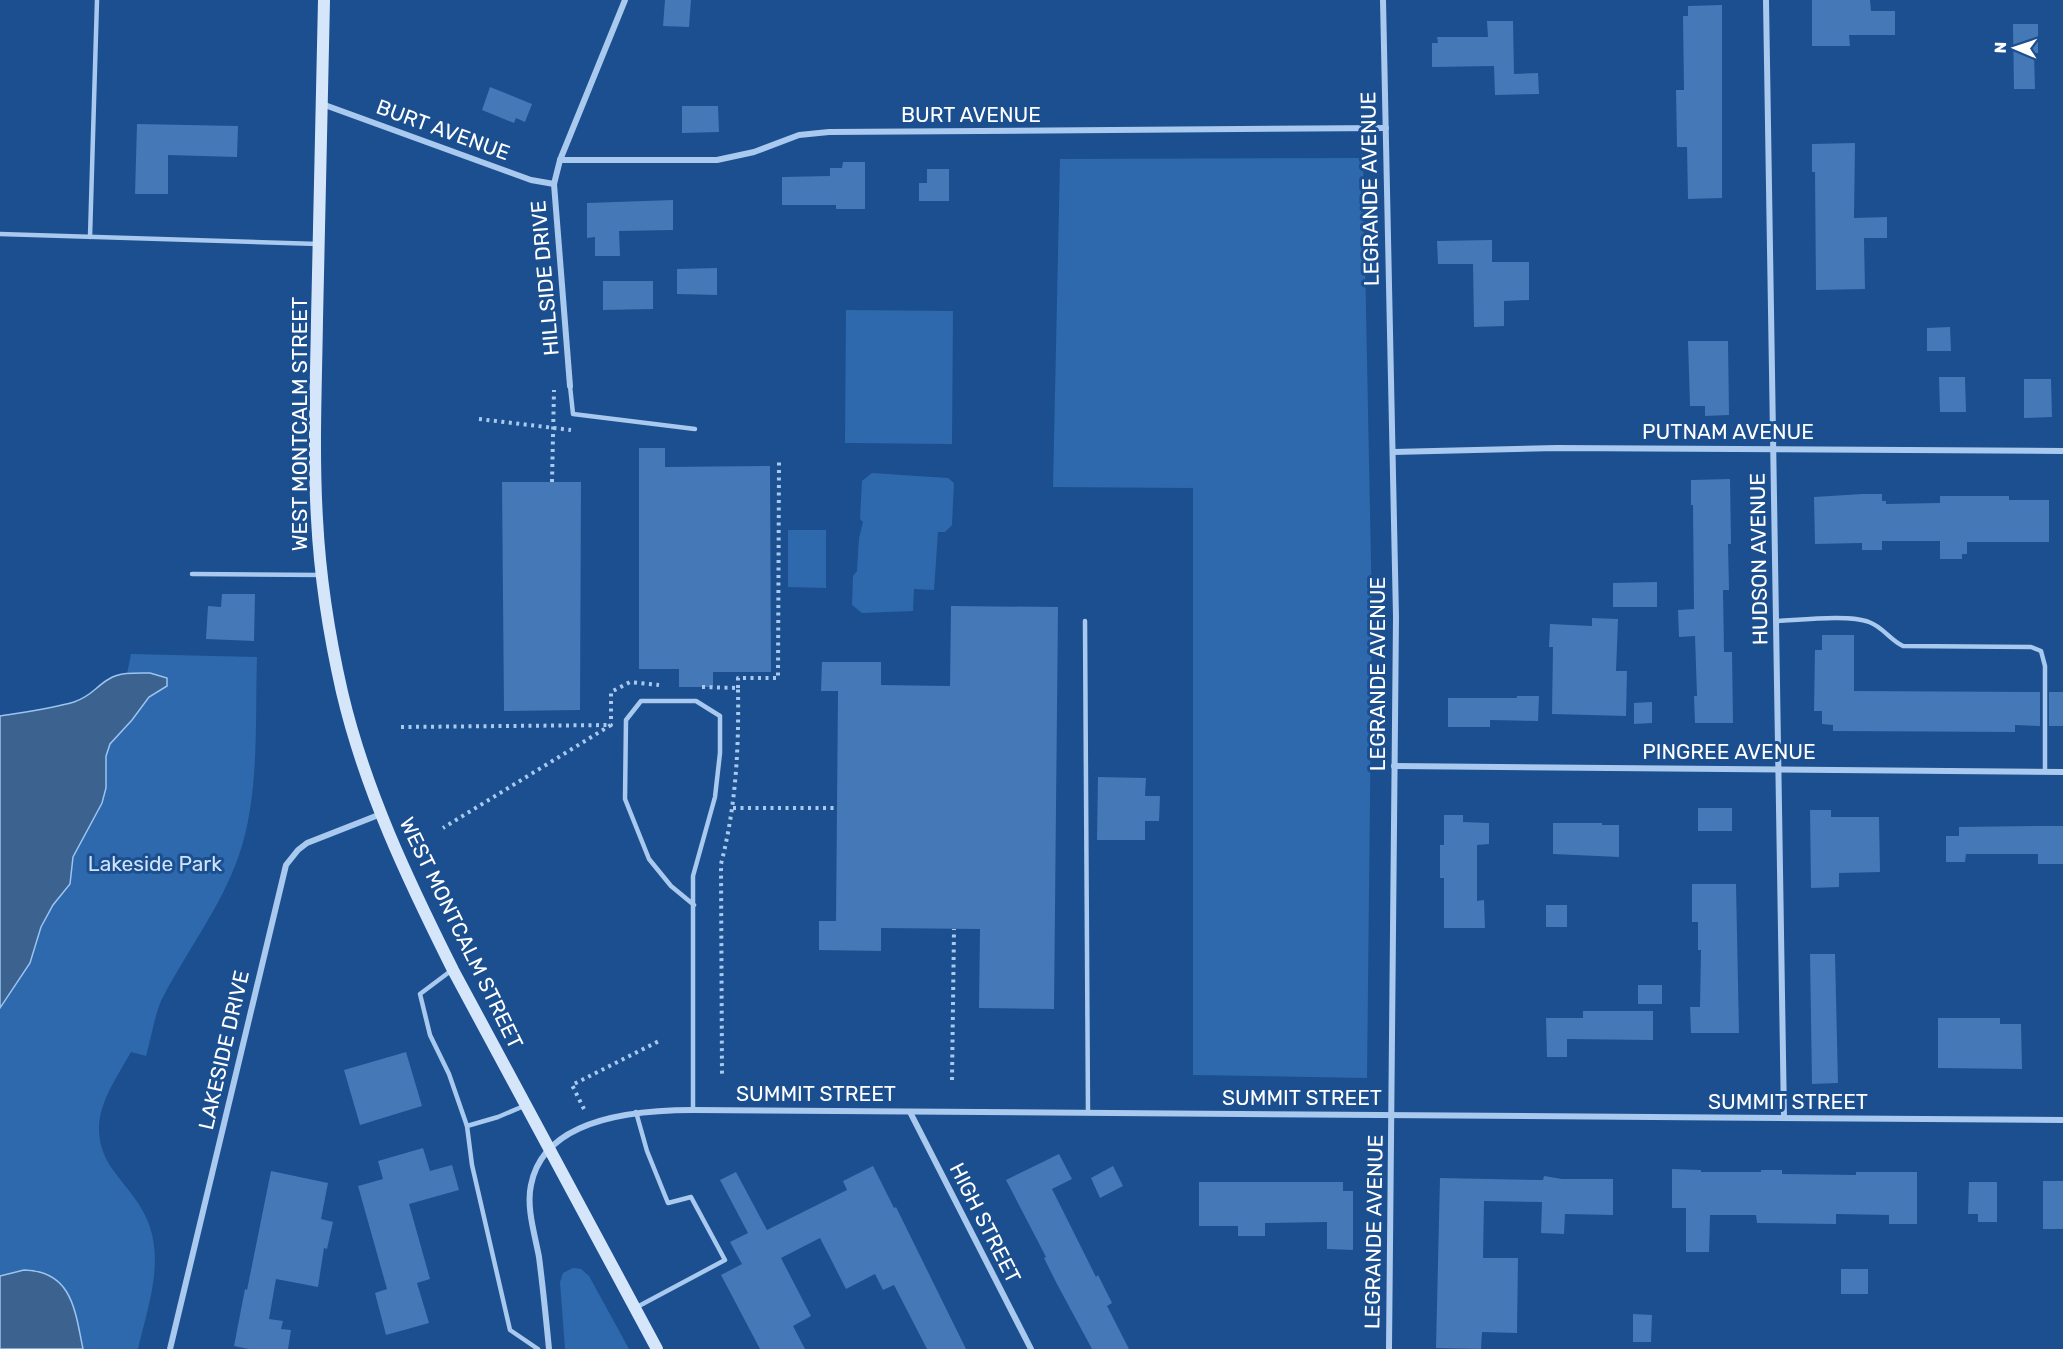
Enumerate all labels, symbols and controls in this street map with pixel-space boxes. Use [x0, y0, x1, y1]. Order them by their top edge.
north arrow [1985, 18, 2045, 78]
text: N [1991, 41, 2010, 54]
street label: LEGRANDE AVENUE [1355, 92, 1384, 286]
street label: BURT AVENUE [373, 94, 513, 165]
street label: BURT AVENUE [901, 102, 1041, 127]
street label: HILLSIDE DRIVE [525, 199, 564, 357]
street label: WEST MONTCALM STREET [287, 297, 312, 551]
street label: PUTNAM AVENUE [1642, 419, 1814, 444]
street label: HUDSON AVENUE [1744, 473, 1773, 645]
street label: LEGRANDE AVENUE [1365, 577, 1390, 771]
street label: PINGREE AVENUE [1642, 739, 1816, 764]
street label: WEST MONTCALM STREET [394, 813, 528, 1053]
park label: Lakeside Park [88, 851, 222, 876]
street label: LAKESIDE DRIVE [193, 968, 254, 1132]
street label: SUMMIT STREET [736, 1081, 896, 1106]
street label: SUMMIT STREET [1222, 1085, 1382, 1110]
street label: SUMMIT STREET [1708, 1089, 1868, 1114]
street label: LEGRANDE AVENUE [1359, 1135, 1388, 1329]
street label: HIGH STREET [944, 1158, 1026, 1287]

